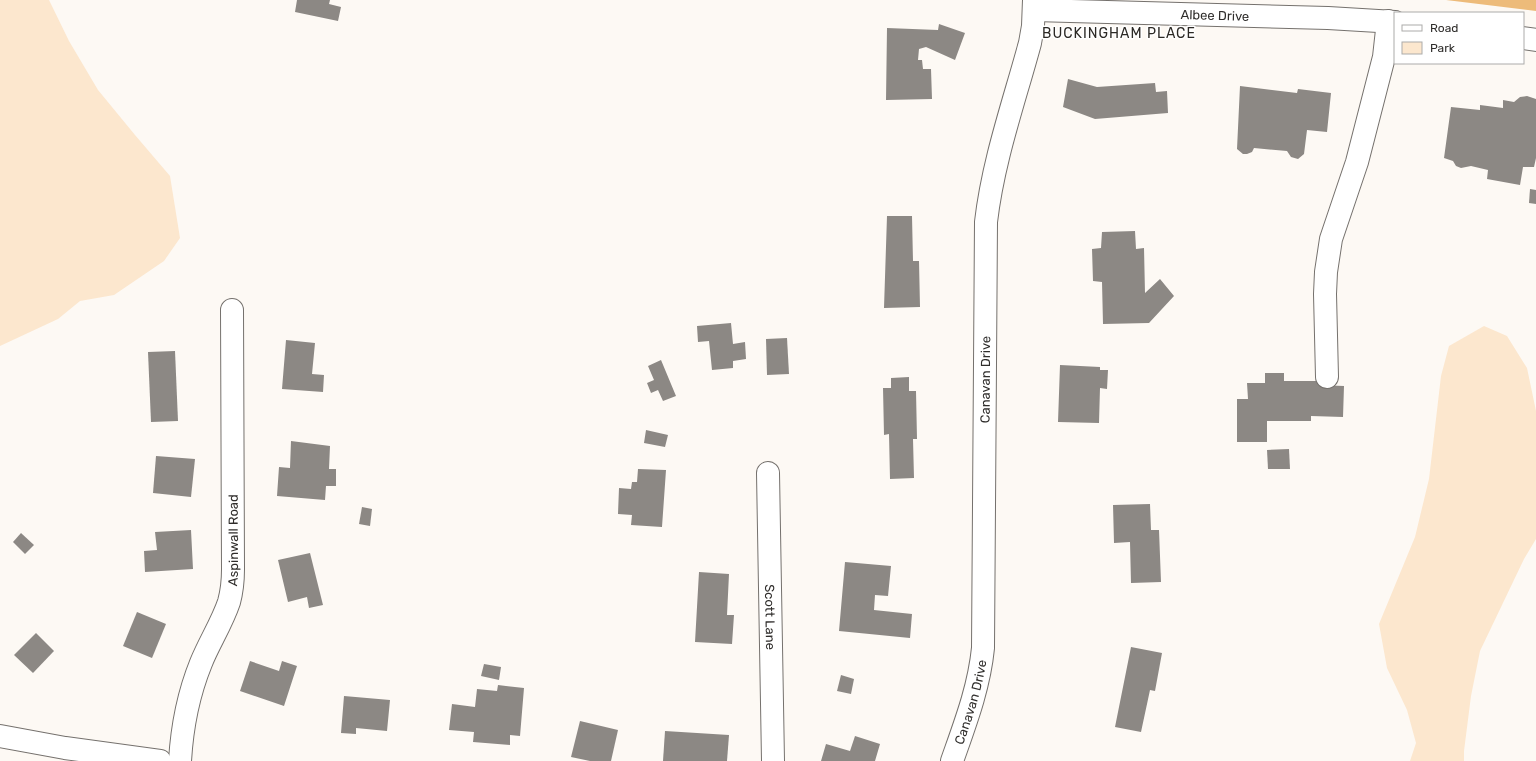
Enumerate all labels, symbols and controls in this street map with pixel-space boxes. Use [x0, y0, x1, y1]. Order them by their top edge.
street label: Albee Drive [1180, 7, 1249, 24]
legend [1394, 12, 1524, 64]
text: Road [1430, 21, 1458, 35]
district label: BUCKINGHAM PLACE [1042, 25, 1196, 42]
text: Park [1430, 41, 1456, 55]
street label: Canavan Drive [978, 336, 993, 423]
street label: Aspinwall Road [225, 494, 241, 587]
street label: Scott Lane [762, 584, 778, 650]
street label: Canavan Drive [952, 659, 989, 746]

